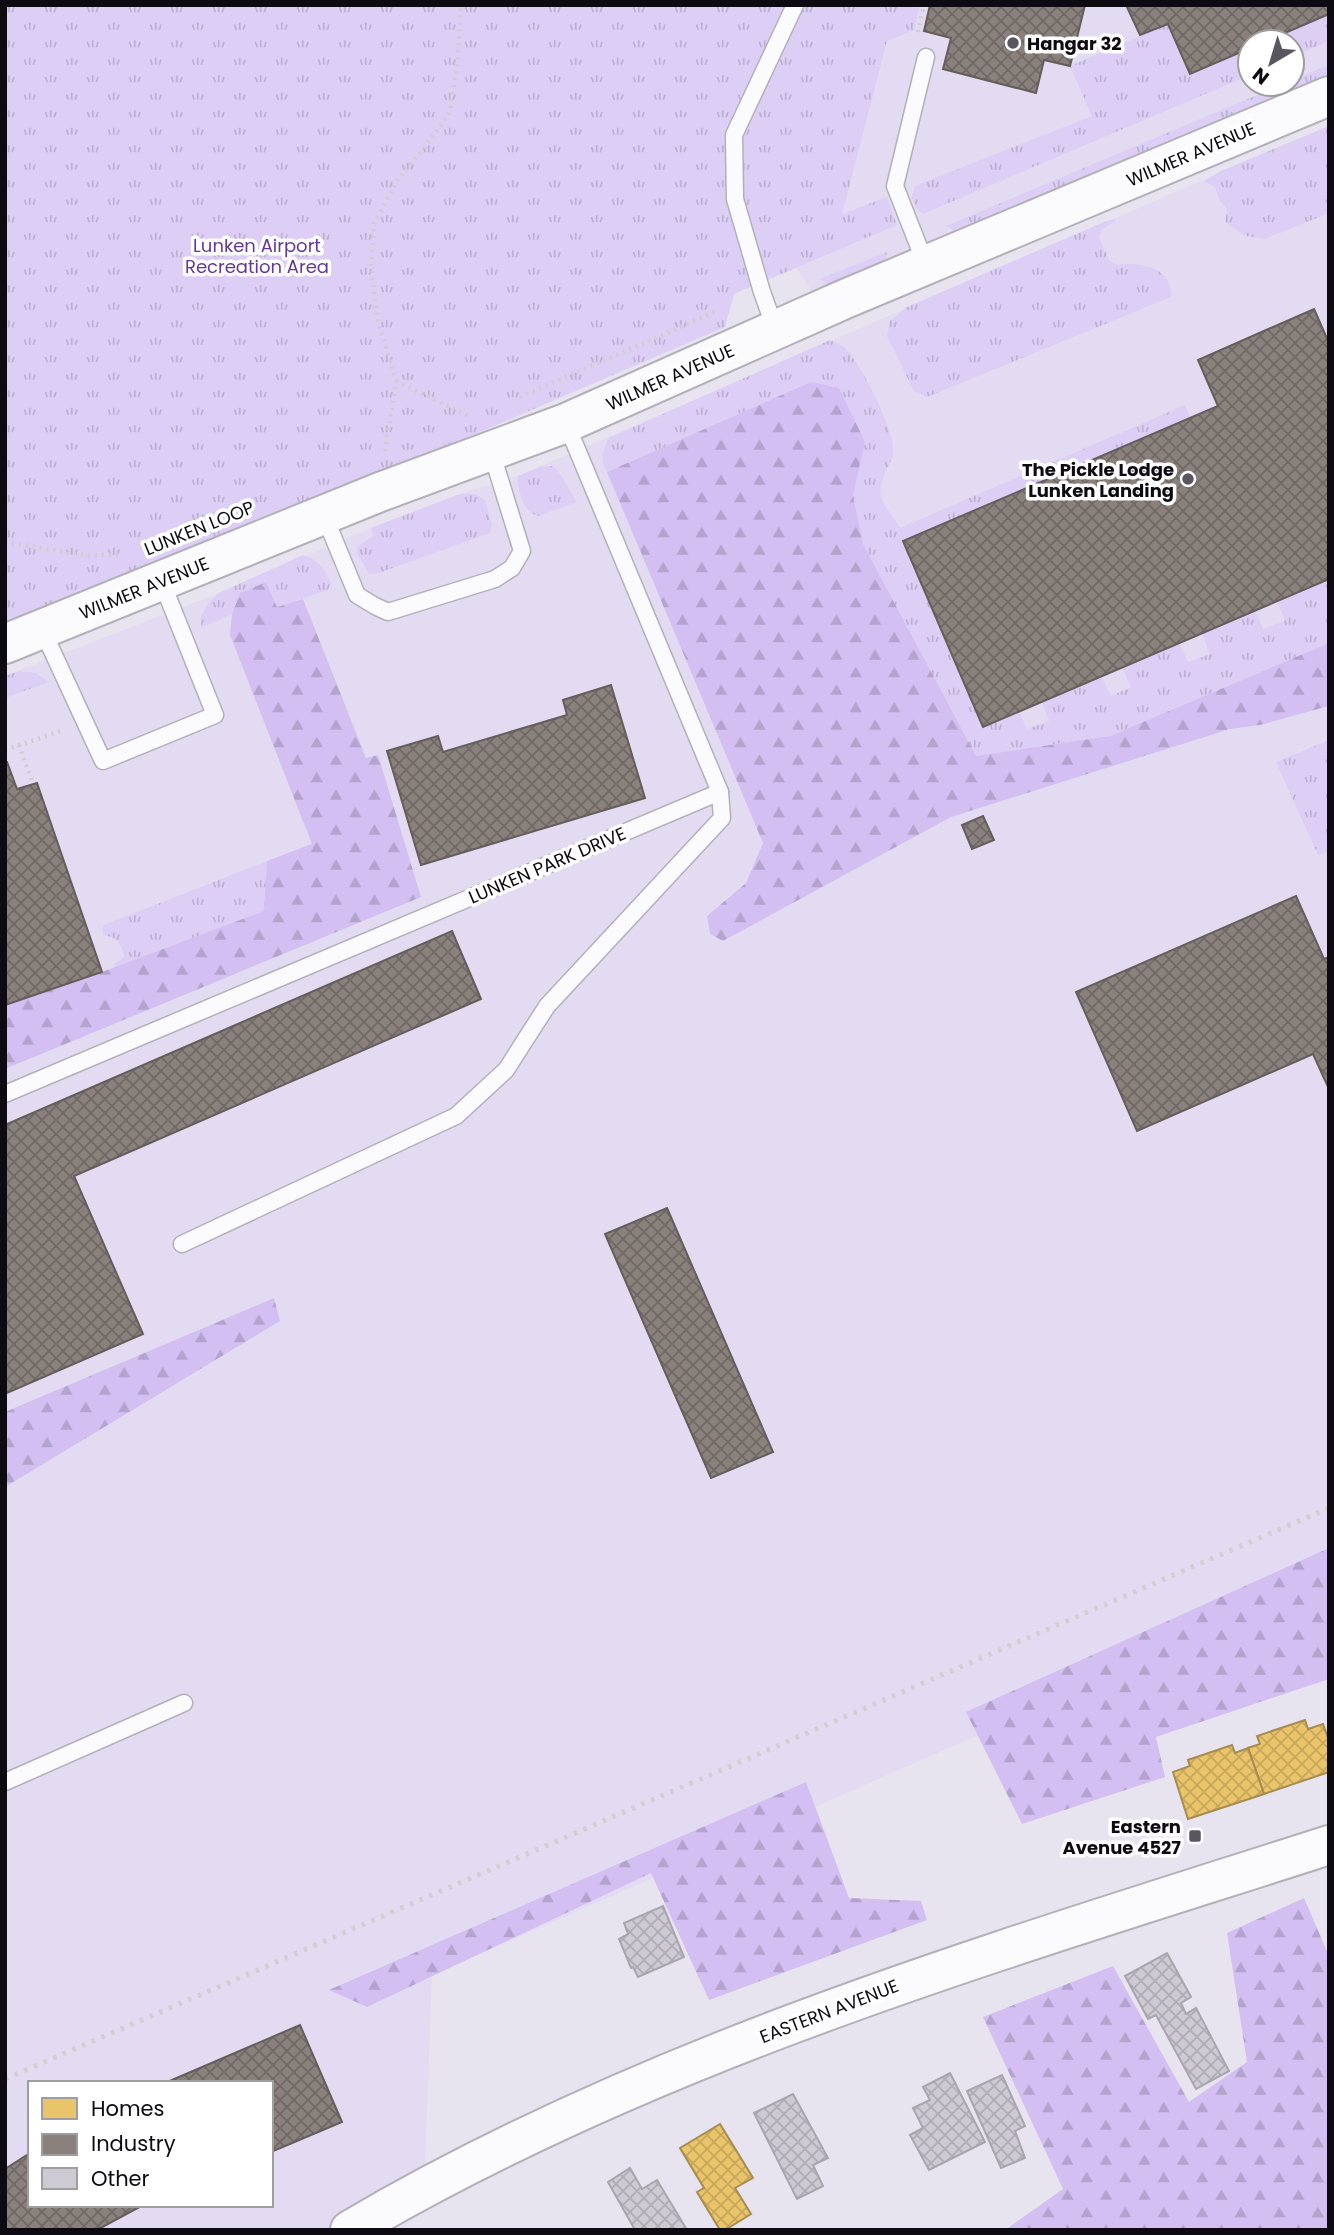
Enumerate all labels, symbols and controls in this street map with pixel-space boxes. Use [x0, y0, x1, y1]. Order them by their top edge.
north arrow [1236, 28, 1306, 98]
place label: Hangar 32 [1027, 31, 1122, 56]
marker: Hangar 32 [1005, 35, 1021, 51]
text: N [1247, 61, 1275, 91]
street label: WILMER AVENUE [1123, 116, 1259, 192]
park label: Lunken Airport Recreation Area [185, 233, 329, 279]
street label: WILMER AVENUE [602, 338, 738, 416]
place label: The Pickle Lodge Lunken Landing [1022, 457, 1174, 503]
marker: The Pickle Lodge Lunken Landing [1180, 471, 1196, 487]
street label: LUNKEN LOOP [140, 495, 258, 561]
street label: WILMER AVENUE [75, 551, 213, 625]
street label: LUNKEN PARK DRIVE [464, 821, 630, 909]
place label: Eastern Avenue 4527 [1062, 1814, 1181, 1860]
marker: Eastern Avenue 4527 [1187, 1828, 1203, 1844]
street label: EASTERN AVENUE [756, 1973, 902, 2049]
legend [28, 2081, 273, 2207]
text: Homes [91, 2094, 165, 2123]
text: Industry [91, 2129, 176, 2158]
text: Other [91, 2164, 150, 2193]

